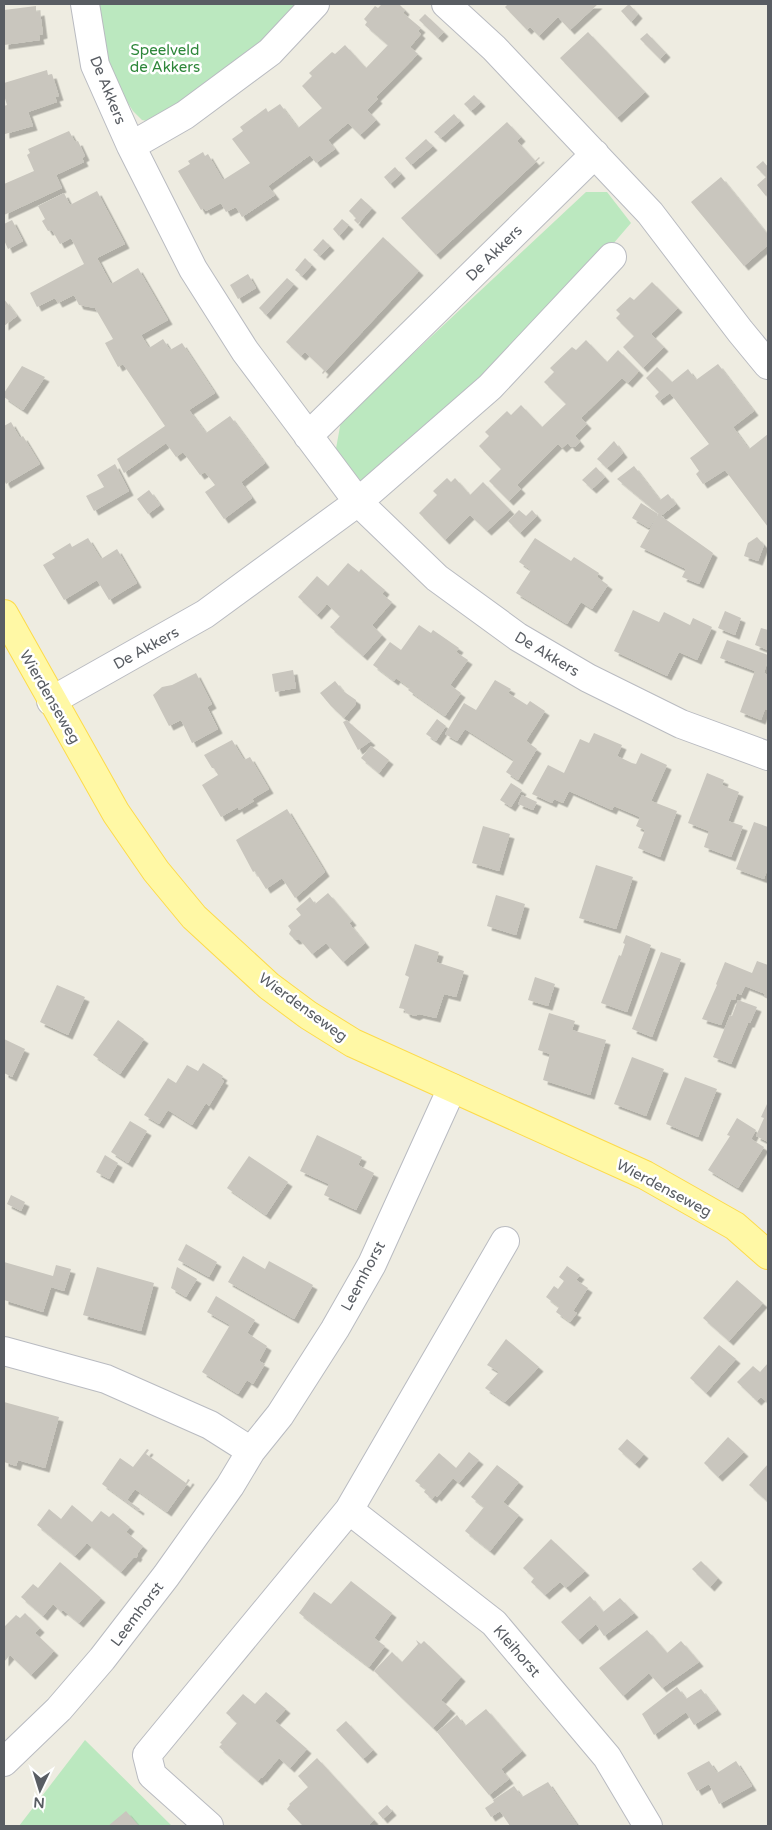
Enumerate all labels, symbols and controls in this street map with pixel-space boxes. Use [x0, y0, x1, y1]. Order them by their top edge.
park label: Speelveld de Akkers [130, 41, 200, 76]
street label: De Akkers [86, 53, 130, 127]
street label: De Akkers [462, 221, 526, 285]
street label: De Akkers [110, 623, 182, 673]
street label: De Akkers [511, 628, 583, 680]
street label: Wierdenseweg [16, 647, 84, 747]
street label: Wierdenseweg [255, 969, 351, 1045]
street label: Wierdenseweg [613, 1155, 715, 1221]
street label: Leemhorst [337, 1238, 389, 1314]
street label: Leemhorst [107, 1578, 167, 1650]
street label: Kleihorst [490, 1621, 545, 1681]
north arrow [15, 1765, 65, 1815]
text: N [33, 1794, 45, 1811]

